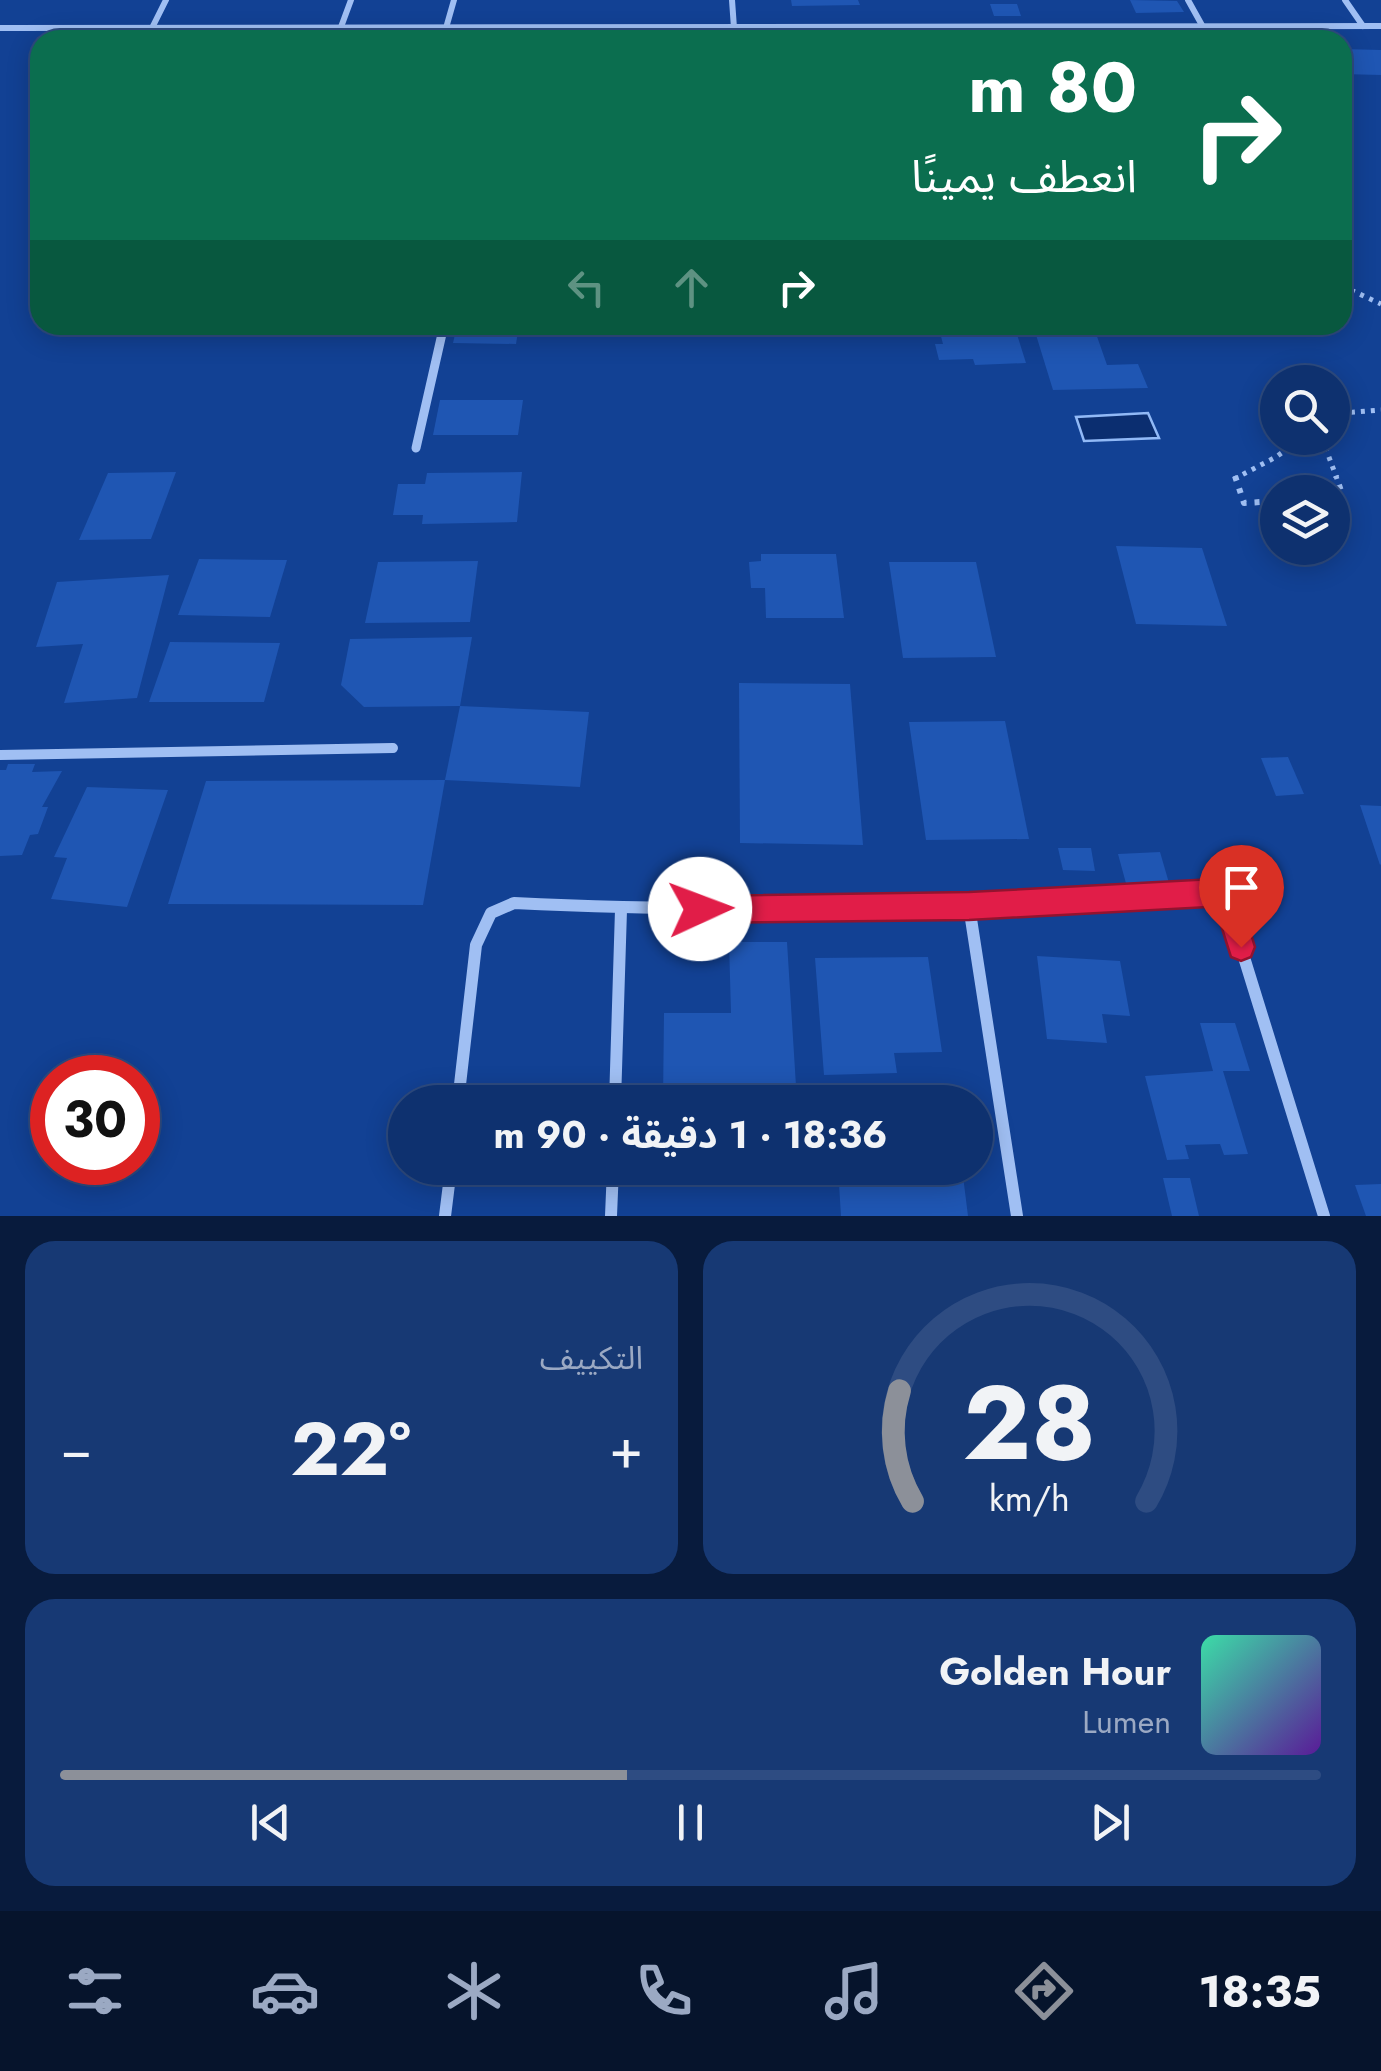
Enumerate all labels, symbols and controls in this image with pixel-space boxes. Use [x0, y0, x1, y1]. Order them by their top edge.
text: 80 m [968, 37, 1137, 138]
icon: right [1172, 70, 1302, 200]
text: انعطف يمينًا [911, 144, 1137, 209]
icon: left [559, 260, 614, 315]
icon: ahead [664, 260, 719, 315]
icon: right [769, 260, 824, 315]
map controls [1260, 365, 1350, 565]
button: search [1260, 365, 1350, 455]
button: layers [1260, 475, 1350, 565]
pin [1199, 845, 1284, 948]
position arrow [648, 857, 752, 961]
icon: arrive [1214, 860, 1269, 915]
speed limit sign: 30 [30, 1055, 160, 1185]
text: 18:36 · 1 دقيقة · 90 m [493, 1107, 888, 1162]
text: التكييف [540, 1335, 643, 1381]
text: 28 [963, 1348, 1096, 1498]
text: 22° [290, 1395, 411, 1503]
text: − [60, 1409, 92, 1489]
text: + [609, 1409, 643, 1489]
text: km/h [989, 1473, 1070, 1524]
text: Golden Hour [939, 1644, 1171, 1699]
text: Lumen [1082, 1699, 1171, 1745]
icon: previous [243, 1795, 298, 1850]
icon: pause [663, 1795, 718, 1850]
icon: next [1083, 1795, 1138, 1850]
icon: filters [60, 1956, 130, 2026]
icon: car [250, 1956, 320, 2026]
icon: climate [439, 1956, 509, 2026]
icon: phone [629, 1956, 699, 2026]
icon: music [819, 1956, 889, 2026]
icon: directions [1009, 1956, 1079, 2026]
text: 18:35 [1199, 1959, 1321, 2024]

